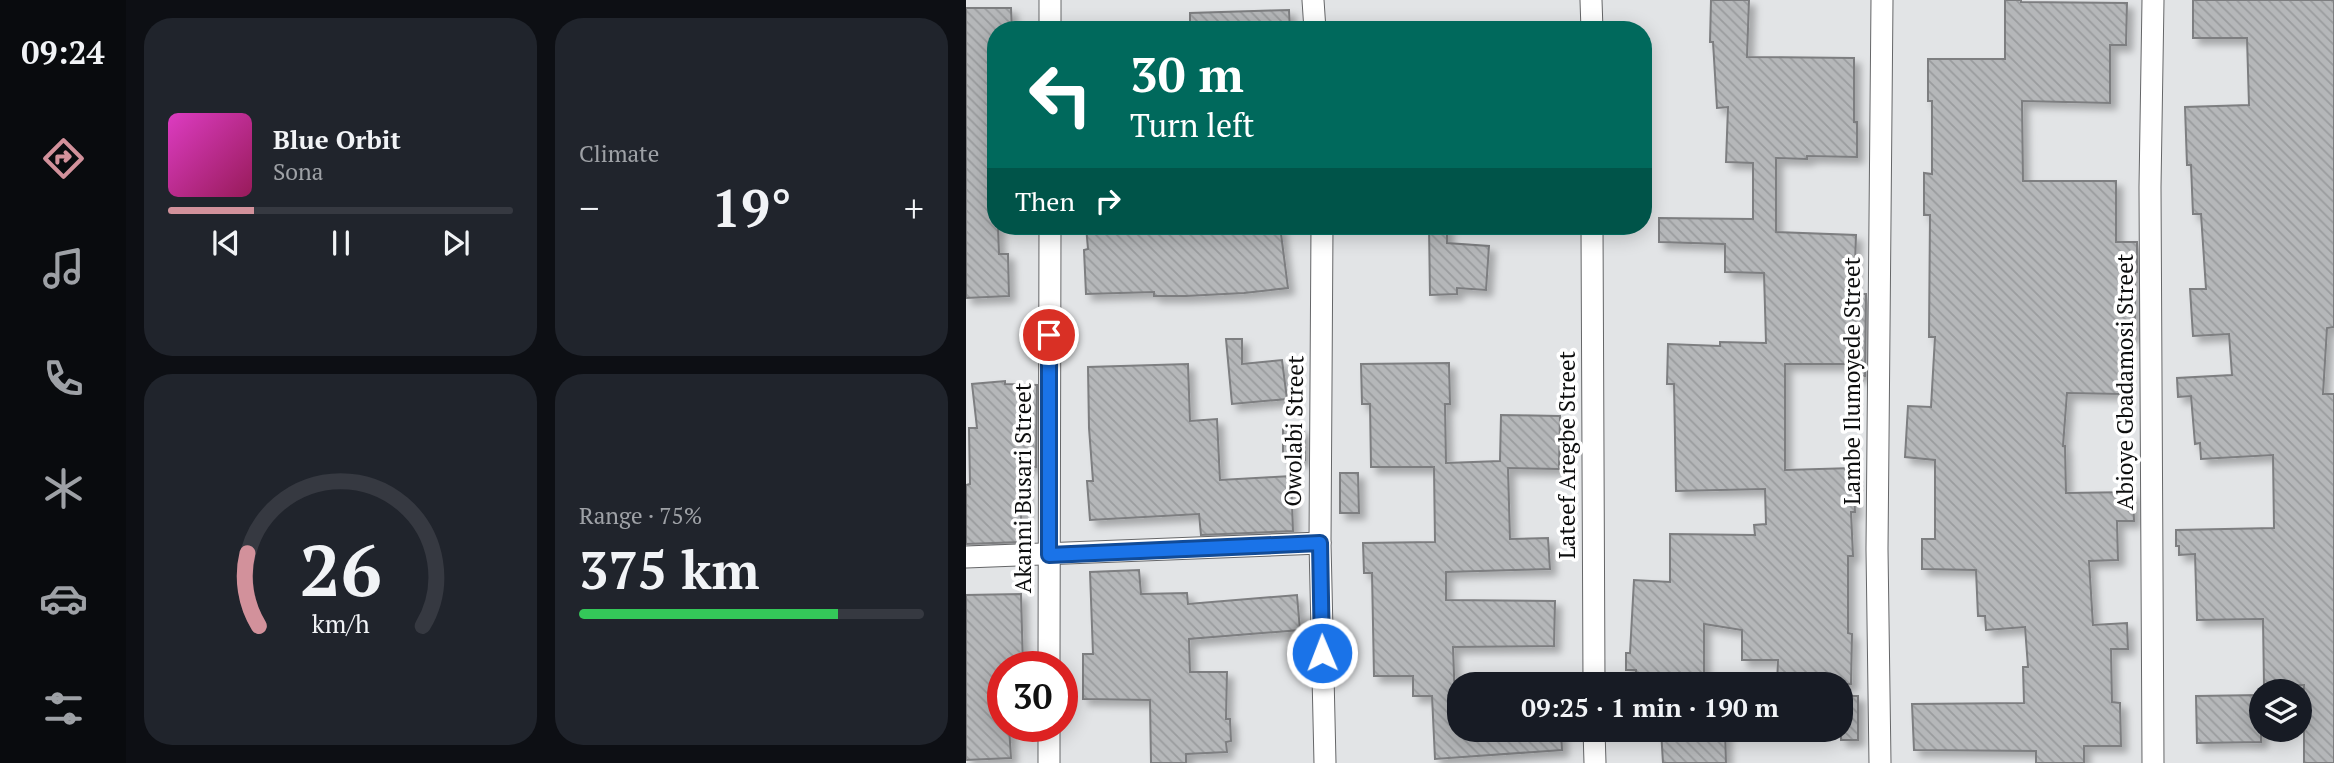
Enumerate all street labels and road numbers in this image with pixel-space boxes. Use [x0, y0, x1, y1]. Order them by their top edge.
street label: Abioye Gbadamosi Street [2109, 253, 2140, 510]
street label: Lambe Ilumoyede Street [1836, 256, 1867, 505]
street label: Lateef Aregbe Street [1551, 350, 1582, 559]
street label: Owolabi Street [1277, 355, 1310, 507]
street label: Akanni Busari Street [1007, 382, 1038, 593]

